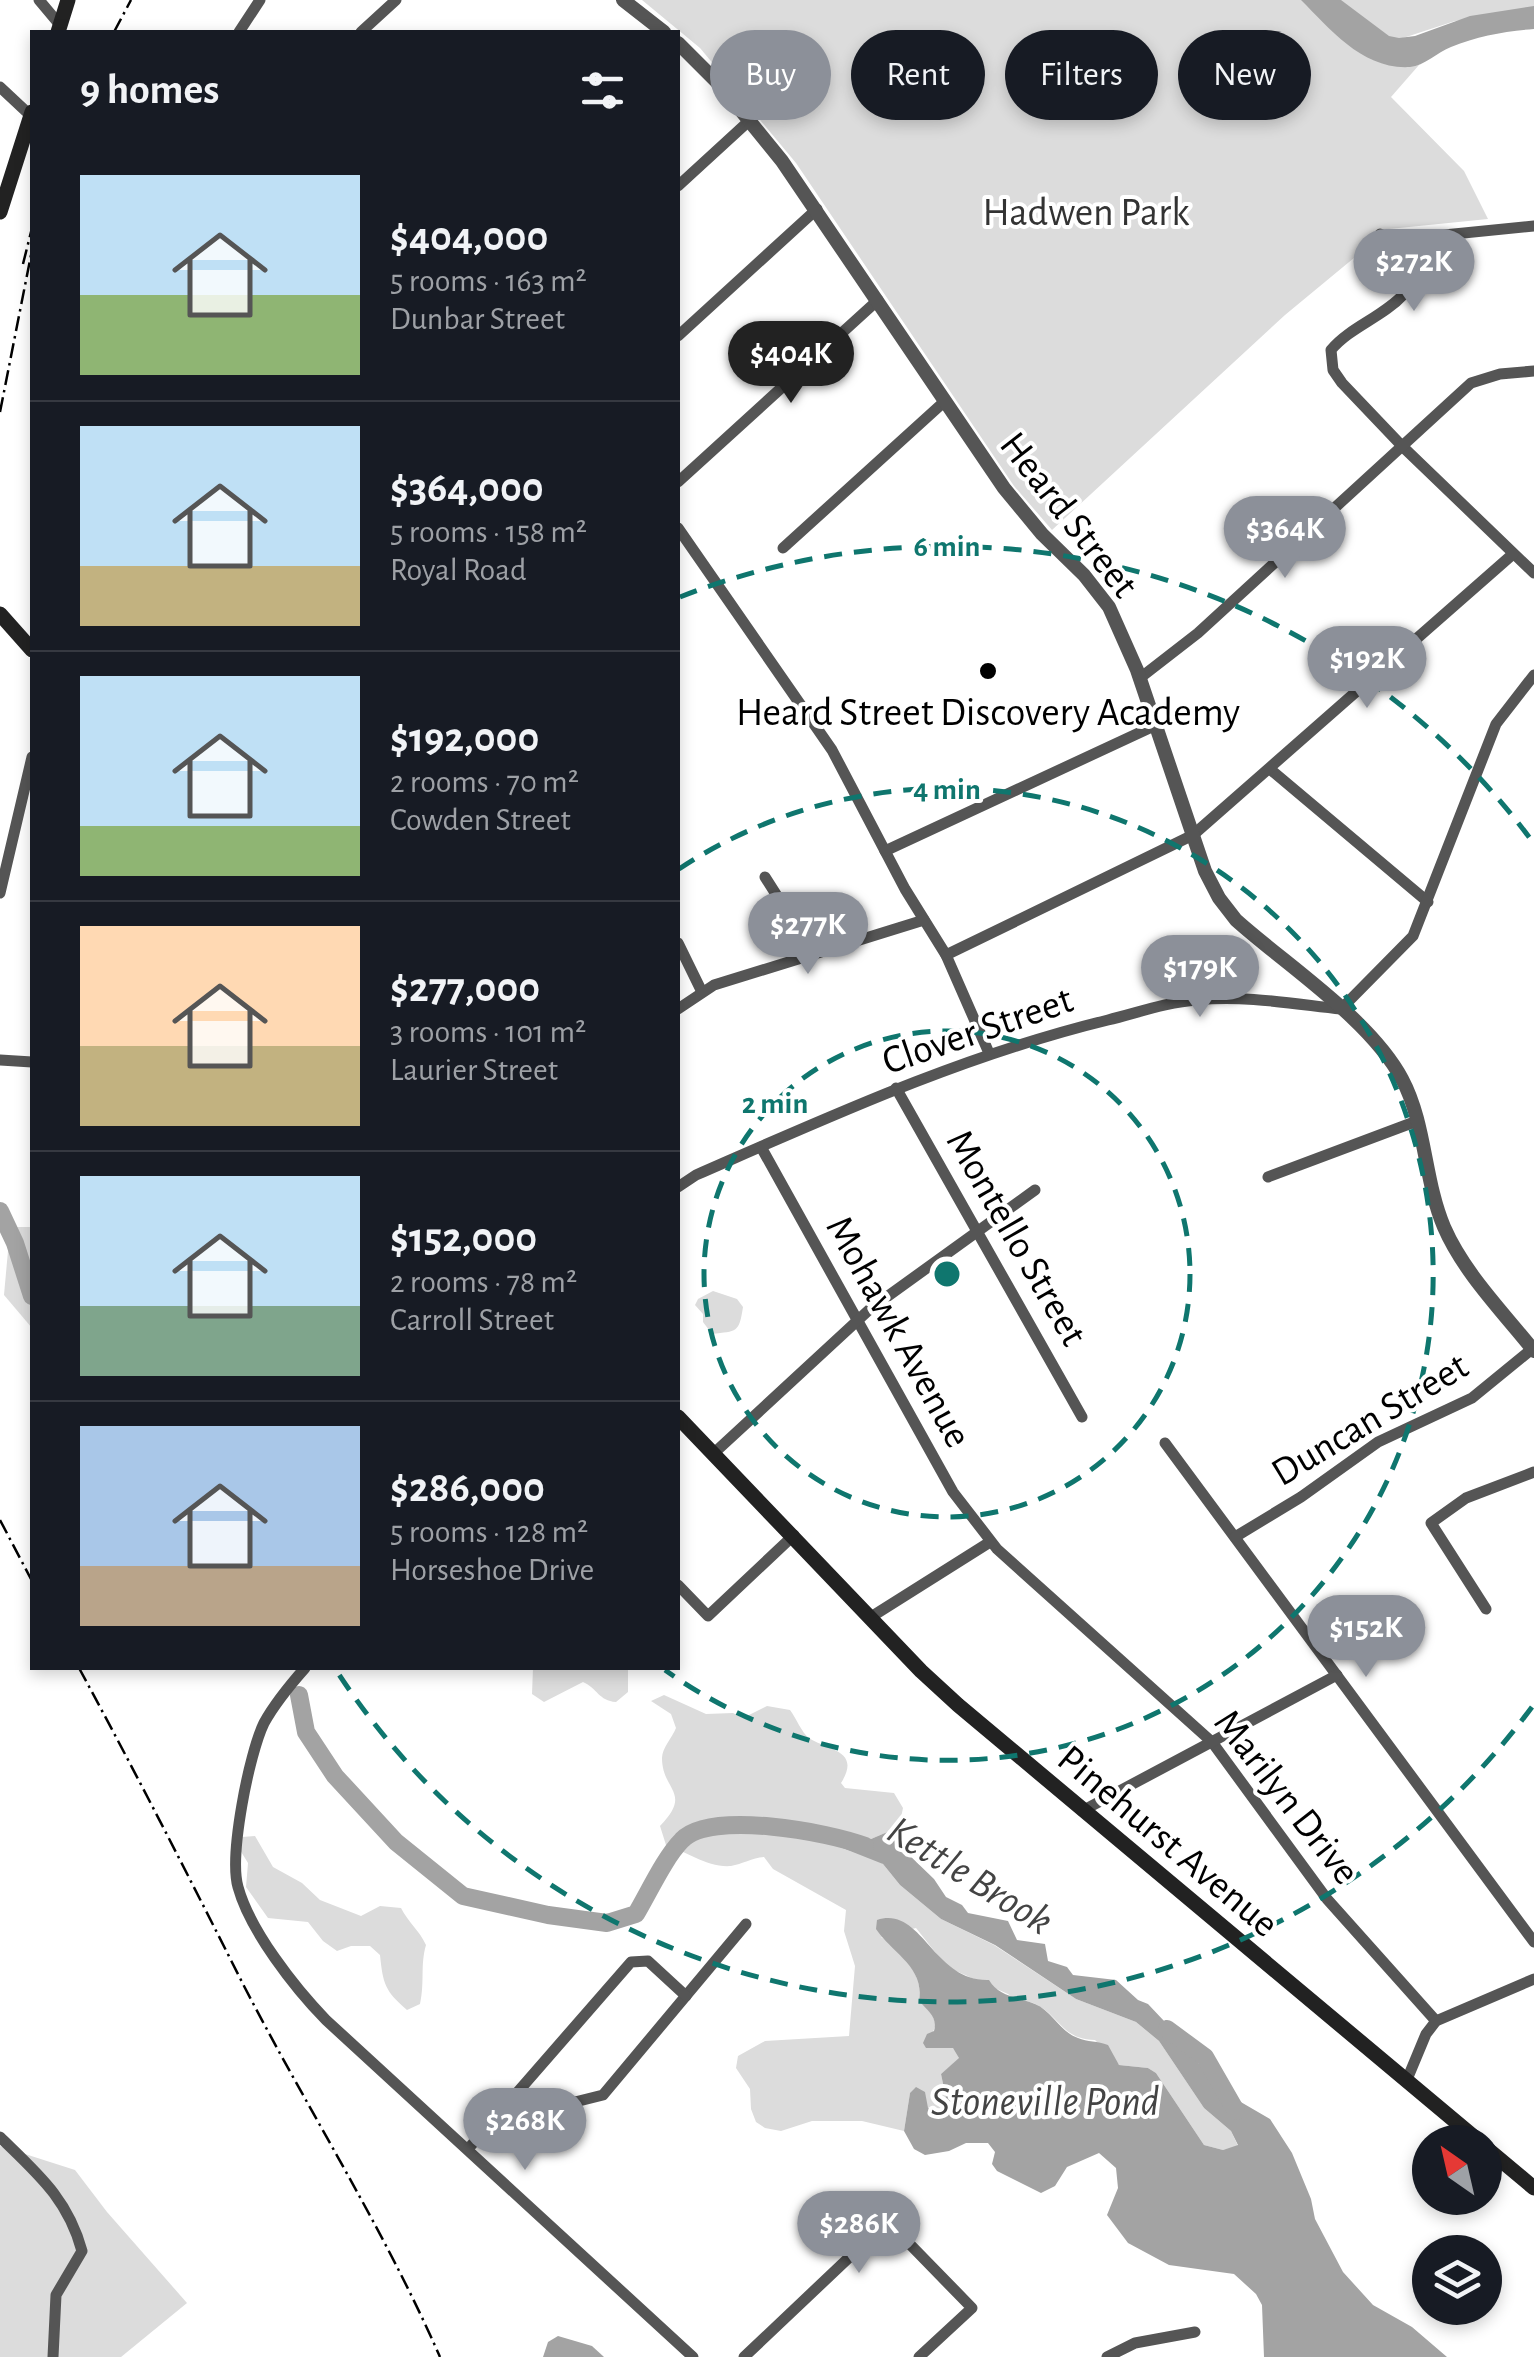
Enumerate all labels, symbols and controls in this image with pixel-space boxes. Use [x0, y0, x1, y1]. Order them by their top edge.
chip: Buy [710, 30, 831, 120]
chip: Rent [851, 30, 985, 120]
chip: Filters [1005, 30, 1158, 120]
chip: New [1178, 30, 1311, 120]
icon: filters [575, 63, 630, 118]
text: 9 homes [80, 69, 219, 111]
park label: Hadwen Park [983, 193, 1189, 233]
icon: home [160, 215, 280, 335]
text: $404,000 [390, 216, 548, 258]
pin: $272K [1344, 229, 1484, 314]
text: $272K [1375, 245, 1453, 277]
text: 5 rooms · 163 m² [390, 265, 587, 297]
text: Dunbar Street [390, 303, 565, 335]
pin: $404K [721, 321, 861, 406]
text: $404K [750, 337, 832, 369]
street label: Heard Street [992, 425, 1145, 606]
icon: home [160, 466, 280, 586]
text: $364,000 [390, 467, 544, 509]
pin: $364K [1215, 496, 1355, 581]
text: $364K [1246, 512, 1324, 544]
text: 5 rooms · 158 m² [390, 516, 587, 548]
text: 6 min [914, 532, 980, 562]
text: Royal Road [390, 554, 527, 586]
pin: $192K [1297, 626, 1437, 711]
text: $192K [1329, 642, 1405, 674]
marker: Heard Street Discovery Academy [977, 660, 999, 682]
place label: Heard Street Discovery Academy [736, 693, 1240, 733]
icon: home [160, 716, 280, 836]
text: $192,000 [390, 717, 539, 759]
text: 2 rooms · 70 m² [390, 766, 579, 798]
text: 4 min [913, 775, 981, 805]
text: Cowden Street [390, 804, 571, 836]
pin: $277K [738, 892, 878, 977]
text: $277K [770, 908, 846, 940]
pin: $179K [1130, 935, 1270, 1020]
text: $179K [1163, 951, 1237, 983]
icon: home [160, 966, 280, 1086]
text: $277,000 [390, 967, 540, 1009]
street label: Clover Street [877, 980, 1078, 1082]
text: 3 rooms · 101 m² [390, 1016, 586, 1048]
text: Laurier Street [390, 1054, 558, 1086]
text: 2 min [742, 1089, 808, 1119]
street label: Montello Street [939, 1123, 1094, 1353]
street label: Mohawk Avenue [818, 1210, 978, 1454]
icon: home [160, 1216, 280, 1336]
text: $152,000 [390, 1217, 537, 1259]
centre of rings [929, 1256, 965, 1292]
text: 2 rooms · 78 m² [390, 1266, 577, 1298]
text: Carroll Street [390, 1304, 554, 1336]
street label: Duncan Street [1265, 1346, 1475, 1494]
icon: home [160, 1466, 280, 1586]
text: $286,000 [390, 1467, 545, 1509]
text: 5 rooms · 128 m² [390, 1516, 588, 1548]
text: Horseshoe Drive [390, 1554, 594, 1586]
pin: $152K [1296, 1595, 1436, 1680]
text: $152K [1329, 1611, 1403, 1643]
street label: Marilyn Drive [1206, 1702, 1367, 1892]
street label: Pinehurst Avenue [1050, 1738, 1286, 1945]
water label: Kettle Brook [880, 1809, 1060, 1943]
water label: Stoneville Pond [931, 2081, 1159, 2123]
pin: $268K [455, 2088, 595, 2173]
text: $268K [485, 2104, 565, 2136]
north arrow [1412, 2125, 1502, 2215]
map controls [1412, 2125, 1502, 2325]
pin: $286K [789, 2191, 929, 2276]
text: $286K [819, 2207, 899, 2239]
button: layers [1412, 2235, 1502, 2325]

